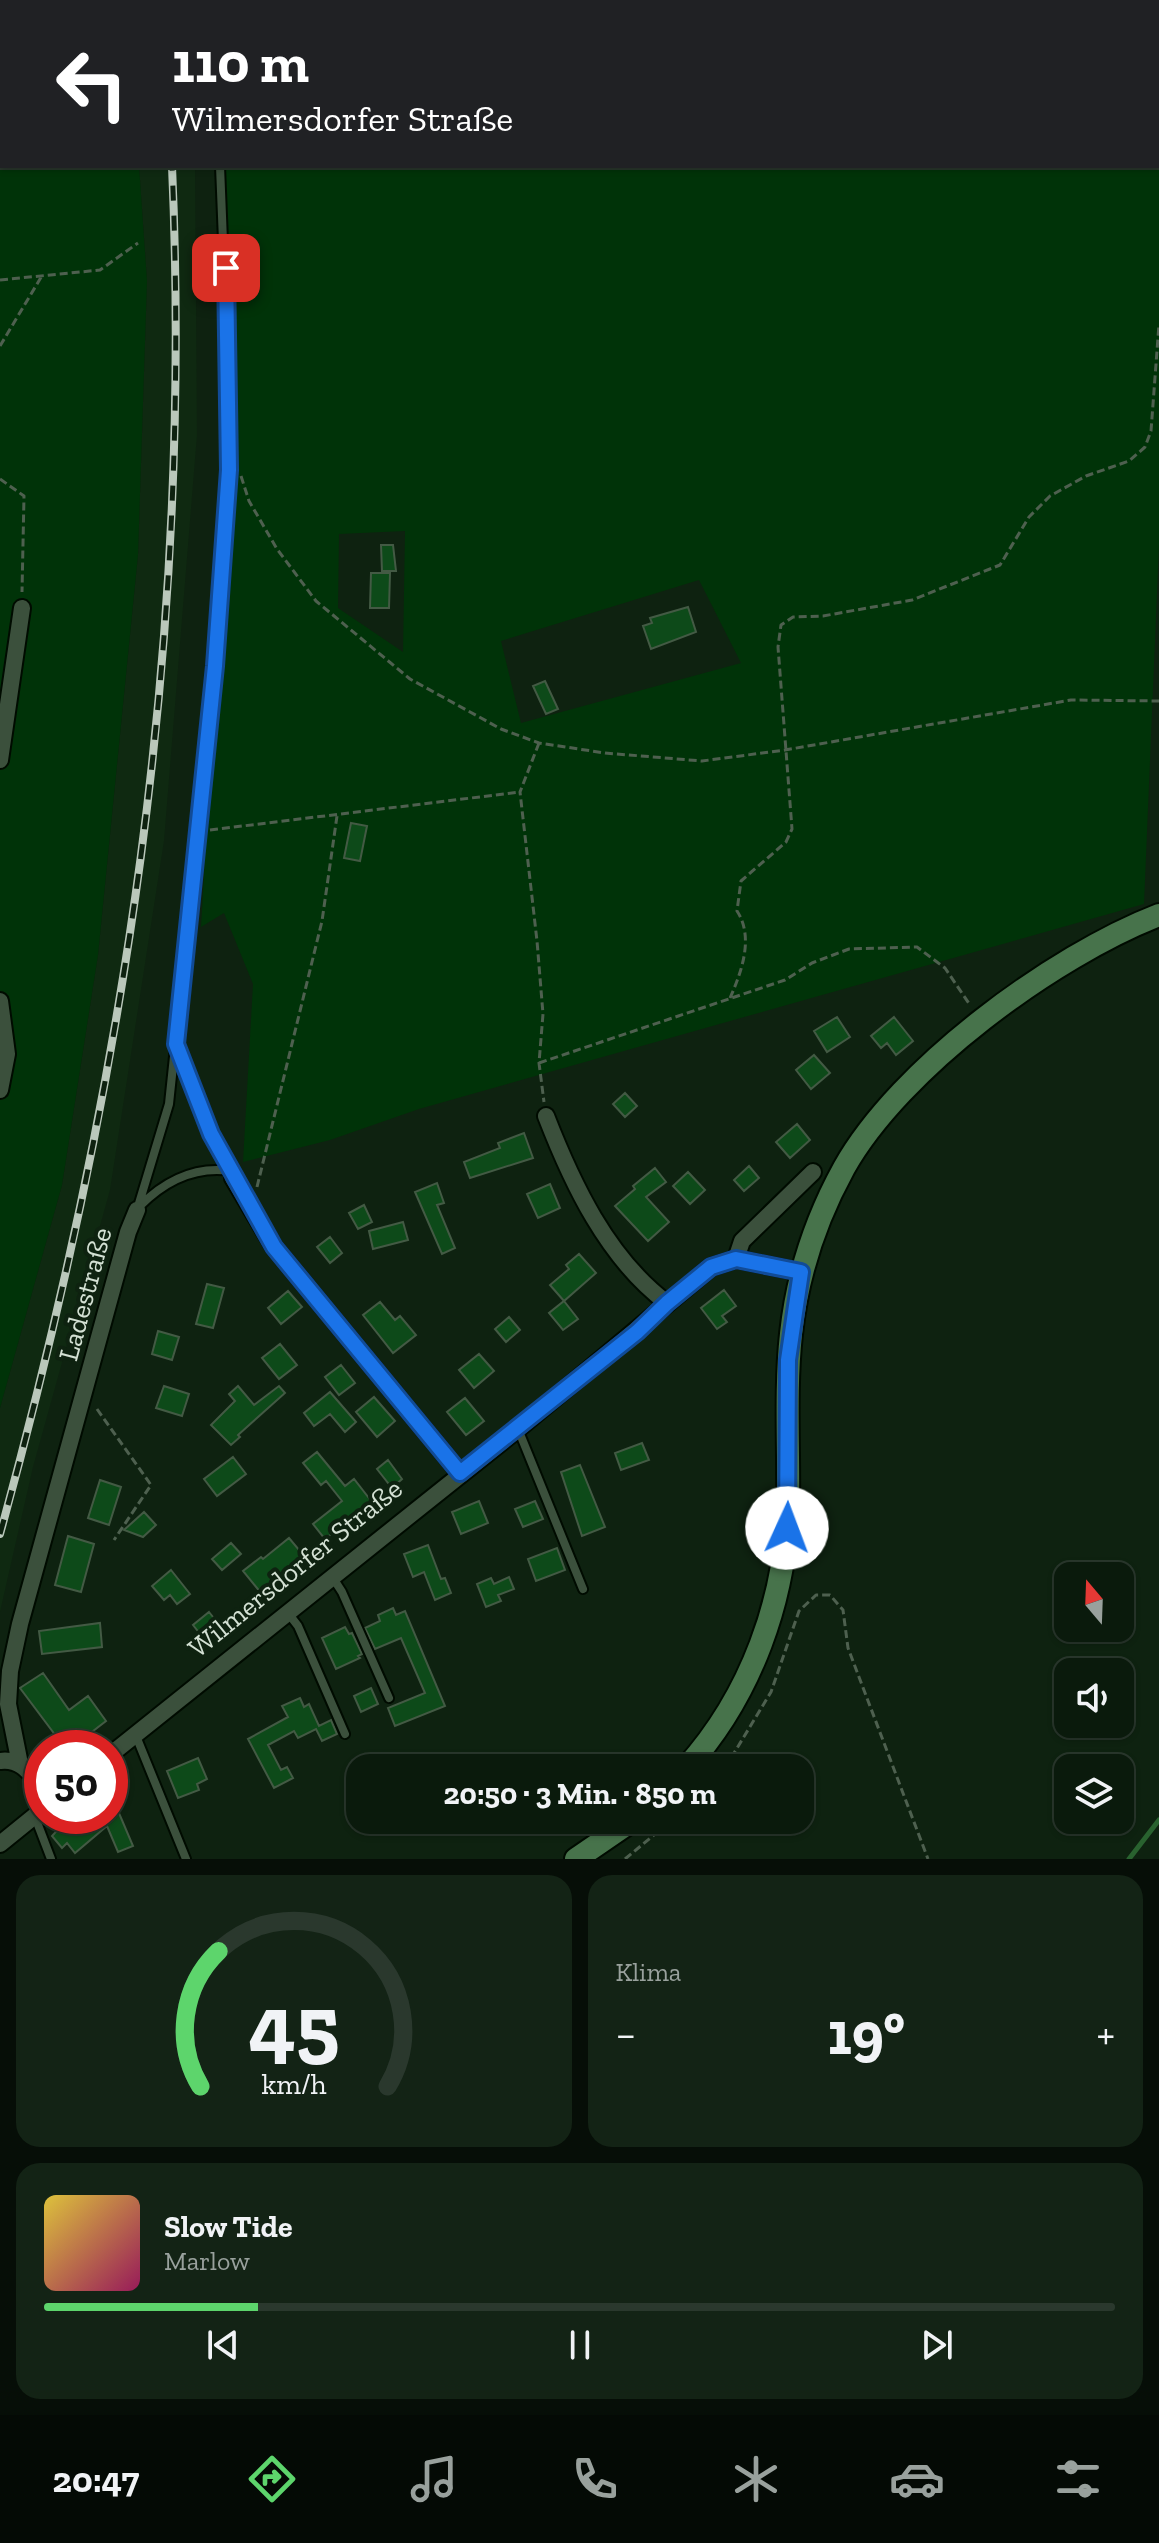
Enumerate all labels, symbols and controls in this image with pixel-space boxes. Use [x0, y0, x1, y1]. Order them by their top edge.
text: 110 m [172, 29, 309, 96]
icon: left [40, 32, 144, 136]
text: Wilmersdorfer Straße [172, 97, 513, 140]
pin [192, 234, 260, 302]
icon: arrive [204, 246, 248, 290]
street label: Ladestraße [51, 1224, 119, 1364]
street label: Wilmersdorfer Straße [181, 1472, 409, 1664]
position arrow [745, 1486, 829, 1570]
north arrow [1054, 1562, 1134, 1642]
map controls [1054, 1562, 1134, 1834]
button: sound [1054, 1658, 1134, 1738]
speed limit sign: 50 [24, 1730, 128, 1834]
button: layers [1054, 1754, 1134, 1834]
text: 20:50 · 3 Min. · 850 m [444, 1776, 717, 1812]
text: Klima [616, 1956, 681, 1988]
text: 45 [248, 1974, 339, 2074]
text: 19° [828, 1997, 905, 2069]
text: − [616, 2007, 636, 2060]
text: + [1096, 2007, 1115, 2060]
text: km/h [261, 2067, 326, 2101]
text: Slow Tide [164, 2209, 292, 2245]
text: Marlow [164, 2245, 250, 2277]
icon: previous [201, 2323, 245, 2367]
icon: pause [558, 2323, 602, 2367]
icon: next [915, 2323, 959, 2367]
icon: directions [244, 2451, 300, 2507]
icon: music [406, 2451, 462, 2507]
icon: phone [567, 2451, 623, 2507]
icon: climate [728, 2451, 784, 2507]
icon: car [889, 2451, 945, 2507]
icon: filters [1050, 2451, 1106, 2507]
text: 20:47 [53, 2458, 139, 2501]

